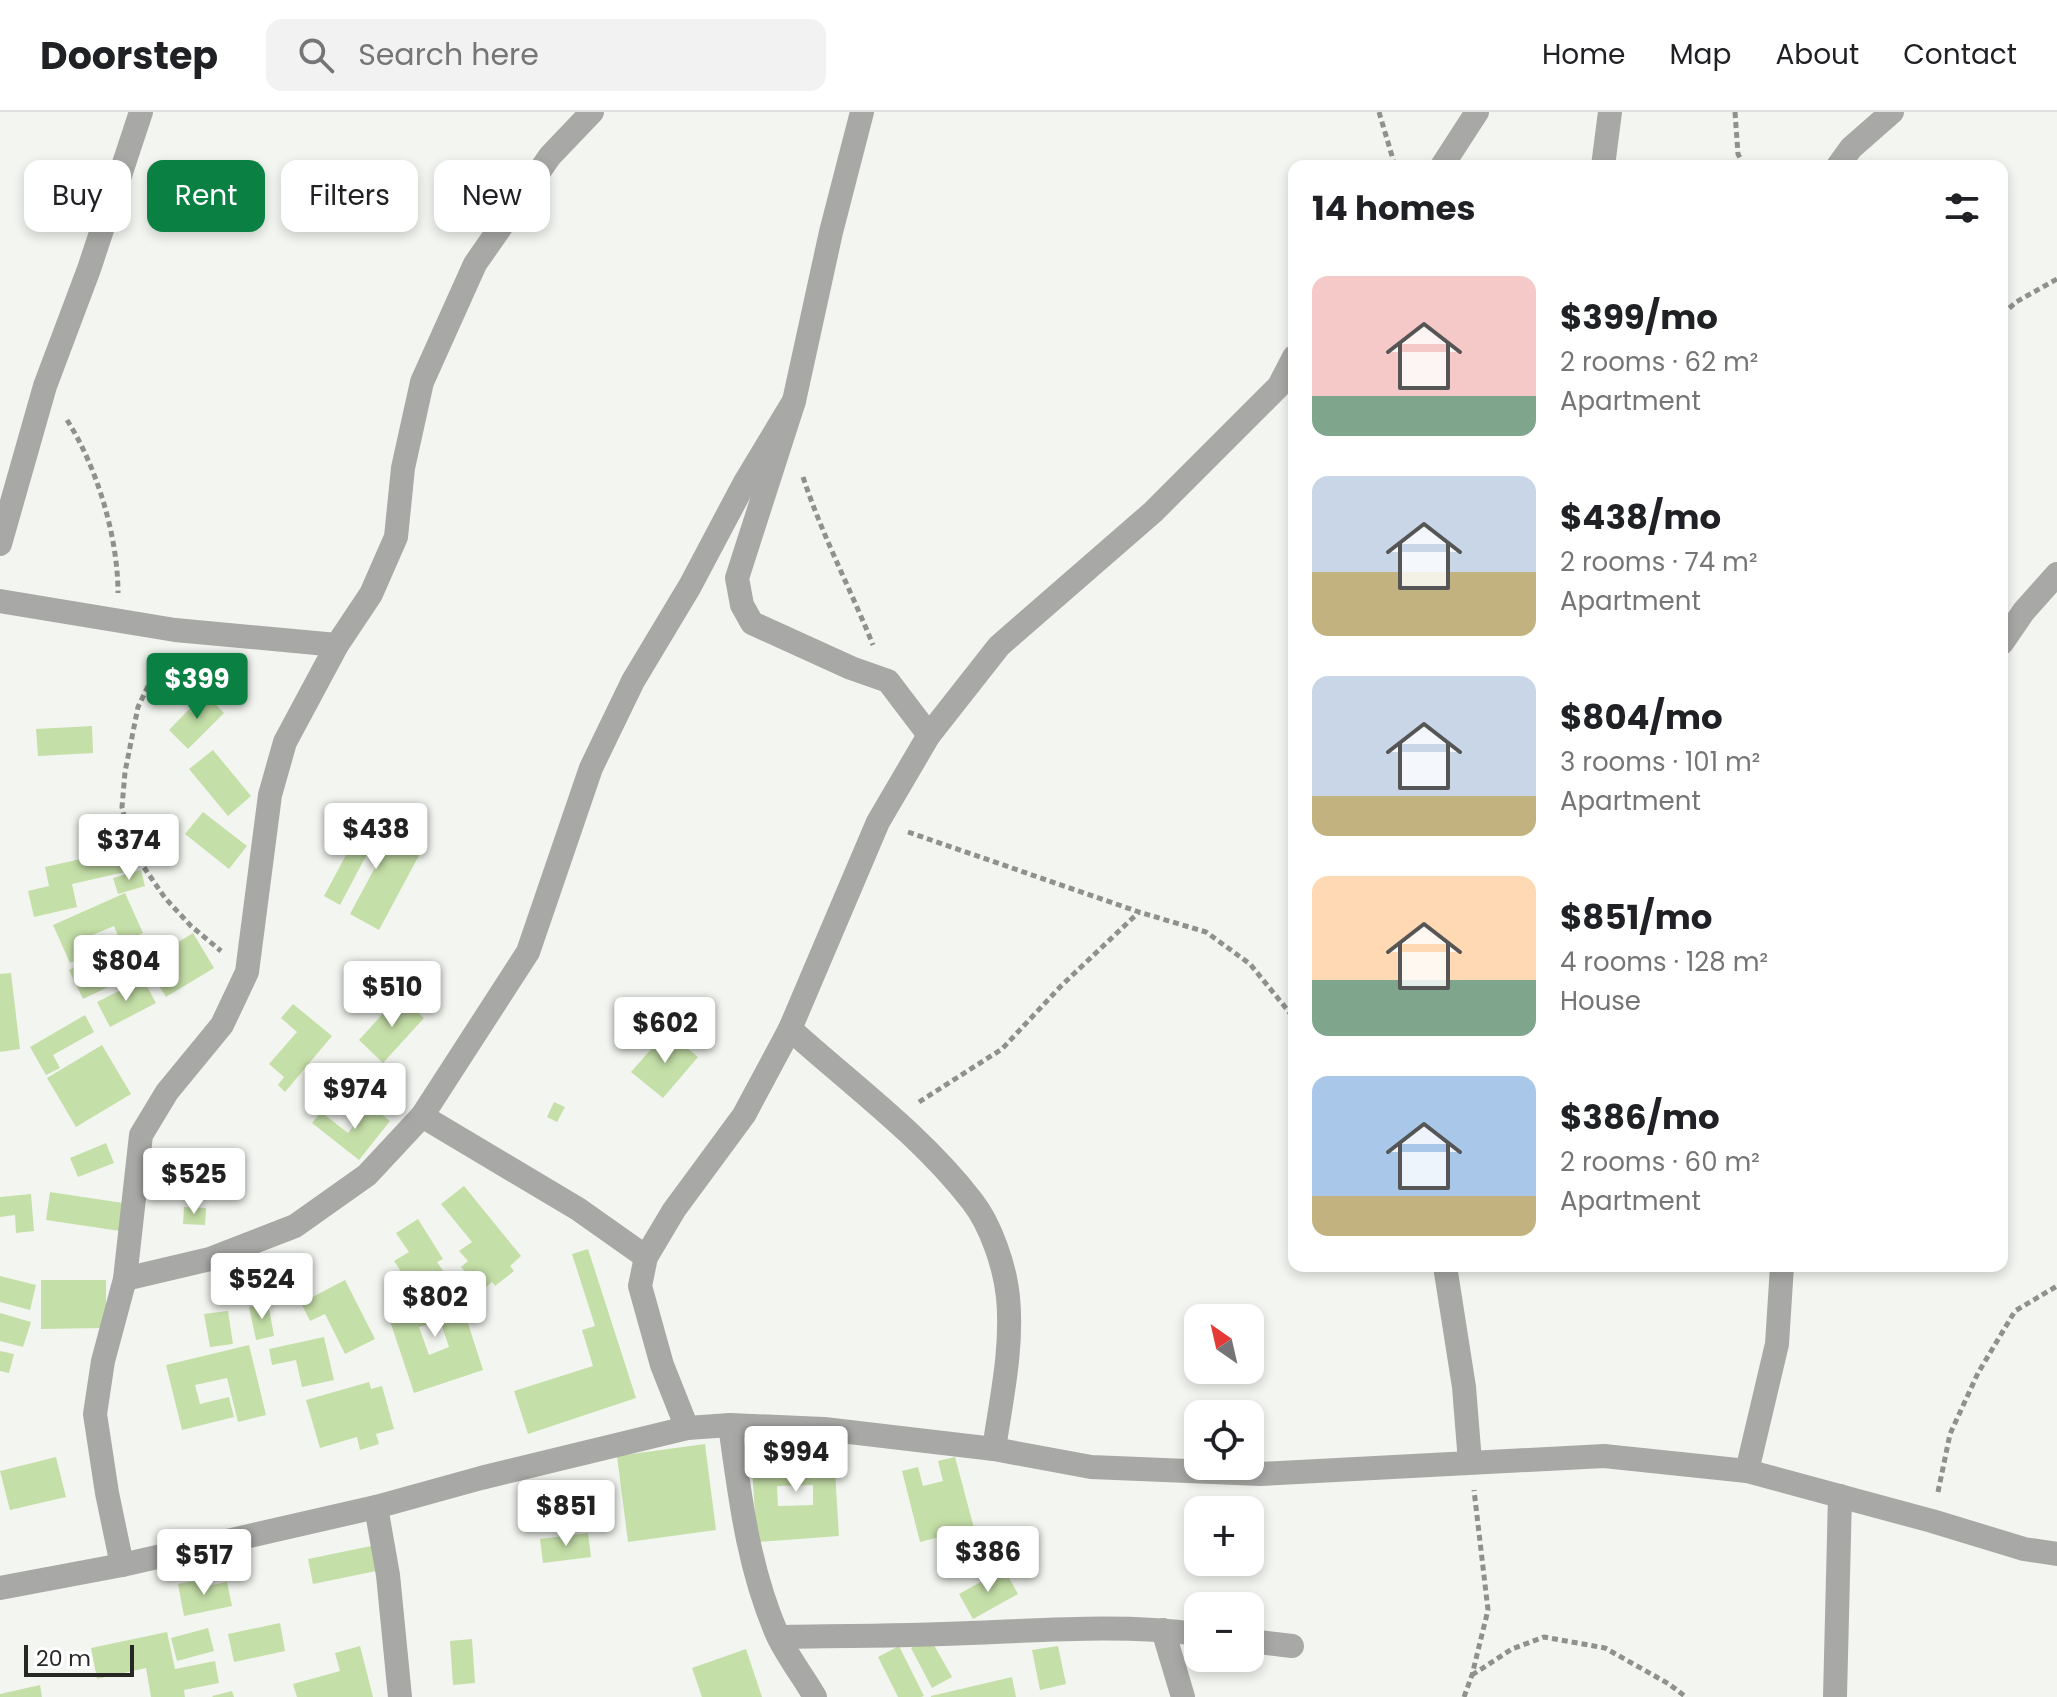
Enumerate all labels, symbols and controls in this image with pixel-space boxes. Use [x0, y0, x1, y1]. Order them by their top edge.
search box [266, 19, 826, 91]
text: Doorstep [40, 29, 218, 82]
icon: search [294, 33, 338, 77]
text: Search here [358, 33, 539, 76]
text: Home [1542, 35, 1625, 74]
text: Map [1669, 35, 1731, 74]
text: About [1775, 35, 1859, 74]
text: Contact [1903, 35, 2017, 74]
chip: Buy [24, 160, 131, 232]
chip: Rent [147, 160, 265, 232]
chip: Filters [281, 160, 418, 232]
chip: New [434, 160, 550, 232]
text: 14 homes [1312, 184, 1476, 232]
icon: filters [1940, 186, 1984, 230]
text: $399/mo [1560, 293, 1718, 341]
icon: home [1376, 308, 1472, 404]
text: 2 rooms · 62 m² [1560, 344, 1758, 380]
text: Apartment [1560, 383, 1701, 419]
text: $438/mo [1560, 493, 1721, 541]
icon: home [1376, 508, 1472, 604]
text: 2 rooms · 74 m² [1560, 544, 1757, 580]
text: Apartment [1560, 583, 1701, 619]
pin: $399 [150, 653, 244, 721]
text: $399 [165, 661, 229, 697]
text: $804/mo [1560, 693, 1723, 741]
icon: home [1376, 708, 1472, 804]
text: 3 rooms · 101 m² [1560, 744, 1760, 780]
text: Apartment [1560, 783, 1701, 819]
pin: $438 [329, 803, 423, 871]
text: $438 [342, 811, 410, 847]
pin: $374 [82, 814, 176, 882]
text: $374 [97, 822, 161, 858]
text: $851/mo [1560, 893, 1712, 941]
icon: home [1376, 908, 1472, 1004]
pin: $804 [79, 935, 173, 1003]
text: $804 [92, 943, 160, 979]
text: 4 rooms · 128 m² [1560, 944, 1768, 980]
pin: $510 [345, 961, 439, 1029]
text: $510 [362, 969, 422, 1005]
text: House [1560, 983, 1641, 1019]
pin: $602 [618, 997, 712, 1065]
text: $602 [632, 1005, 698, 1041]
pin: $974 [308, 1063, 402, 1131]
text: $974 [323, 1071, 387, 1107]
text: $386/mo [1560, 1093, 1720, 1141]
icon: home [1376, 1108, 1472, 1204]
text: 2 rooms · 60 m² [1560, 1144, 1760, 1180]
pin: $525 [147, 1148, 241, 1216]
text: $525 [161, 1156, 227, 1192]
text: Apartment [1560, 1183, 1701, 1219]
pin: $524 [215, 1253, 309, 1321]
text: $524 [229, 1261, 295, 1297]
pin: $802 [388, 1271, 482, 1339]
text: $802 [402, 1279, 468, 1315]
north arrow [1184, 1304, 1264, 1384]
map controls [1184, 1304, 1264, 1672]
button: locate [1184, 1400, 1264, 1480]
pin: $994 [749, 1426, 843, 1494]
text: $994 [763, 1434, 829, 1470]
pin: $851 [519, 1480, 613, 1548]
text: $851 [536, 1488, 596, 1524]
button: + [1184, 1496, 1264, 1576]
pin: $386 [941, 1526, 1035, 1594]
pin: $517 [157, 1529, 251, 1597]
text: $386 [955, 1534, 1021, 1570]
text: $517 [175, 1537, 233, 1573]
button: − [1184, 1592, 1264, 1672]
scale bar [24, 1641, 134, 1677]
text: 20 m [36, 1643, 91, 1674]

